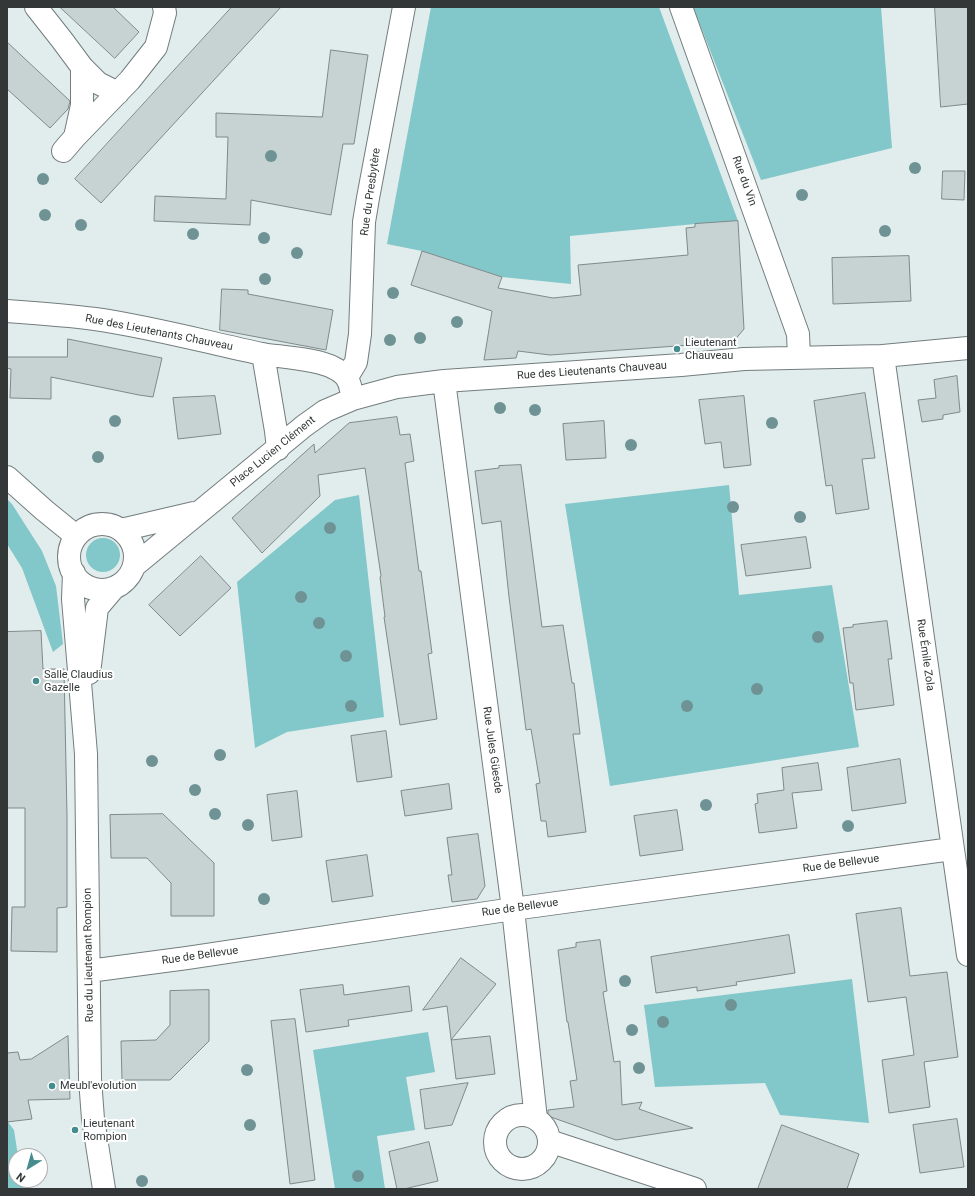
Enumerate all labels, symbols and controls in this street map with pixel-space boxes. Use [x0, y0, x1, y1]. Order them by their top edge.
street label: Rue du Presbytère [358, 147, 384, 237]
street label: Rue du Vin [729, 154, 759, 208]
street label: Rue des Lieutenants Chauveau [84, 312, 234, 354]
place label: Lieutenant Chauveau [685, 336, 737, 362]
marker: Lieutenant Chauveau [672, 344, 682, 354]
street label: Rue des Lieutenants Chauveau [517, 359, 667, 383]
street label: Place Lucien Clément [228, 414, 318, 490]
street label: Rue Émile Zola [913, 618, 937, 692]
place label: Salle Claudius Gazelle [44, 668, 113, 694]
marker: Salle Claudius Gazelle [31, 676, 41, 686]
street label: Rue Jules Güesde [479, 706, 505, 794]
street label: Rue de Bellevue [802, 852, 880, 876]
street label: Rue du Lieutenant Rompion [81, 888, 97, 1022]
street label: Rue de Bellevue [481, 896, 559, 920]
street label: Rue de Bellevue [161, 944, 239, 968]
place label: Meubl'evolution [60, 1079, 137, 1093]
marker: Meubl'evolution [47, 1081, 57, 1091]
place label: Lieutenant Rompion [83, 1117, 135, 1143]
marker: Lieutenant Rompion [70, 1125, 80, 1135]
north arrow [8, 1148, 48, 1188]
text: N [14, 1170, 28, 1185]

